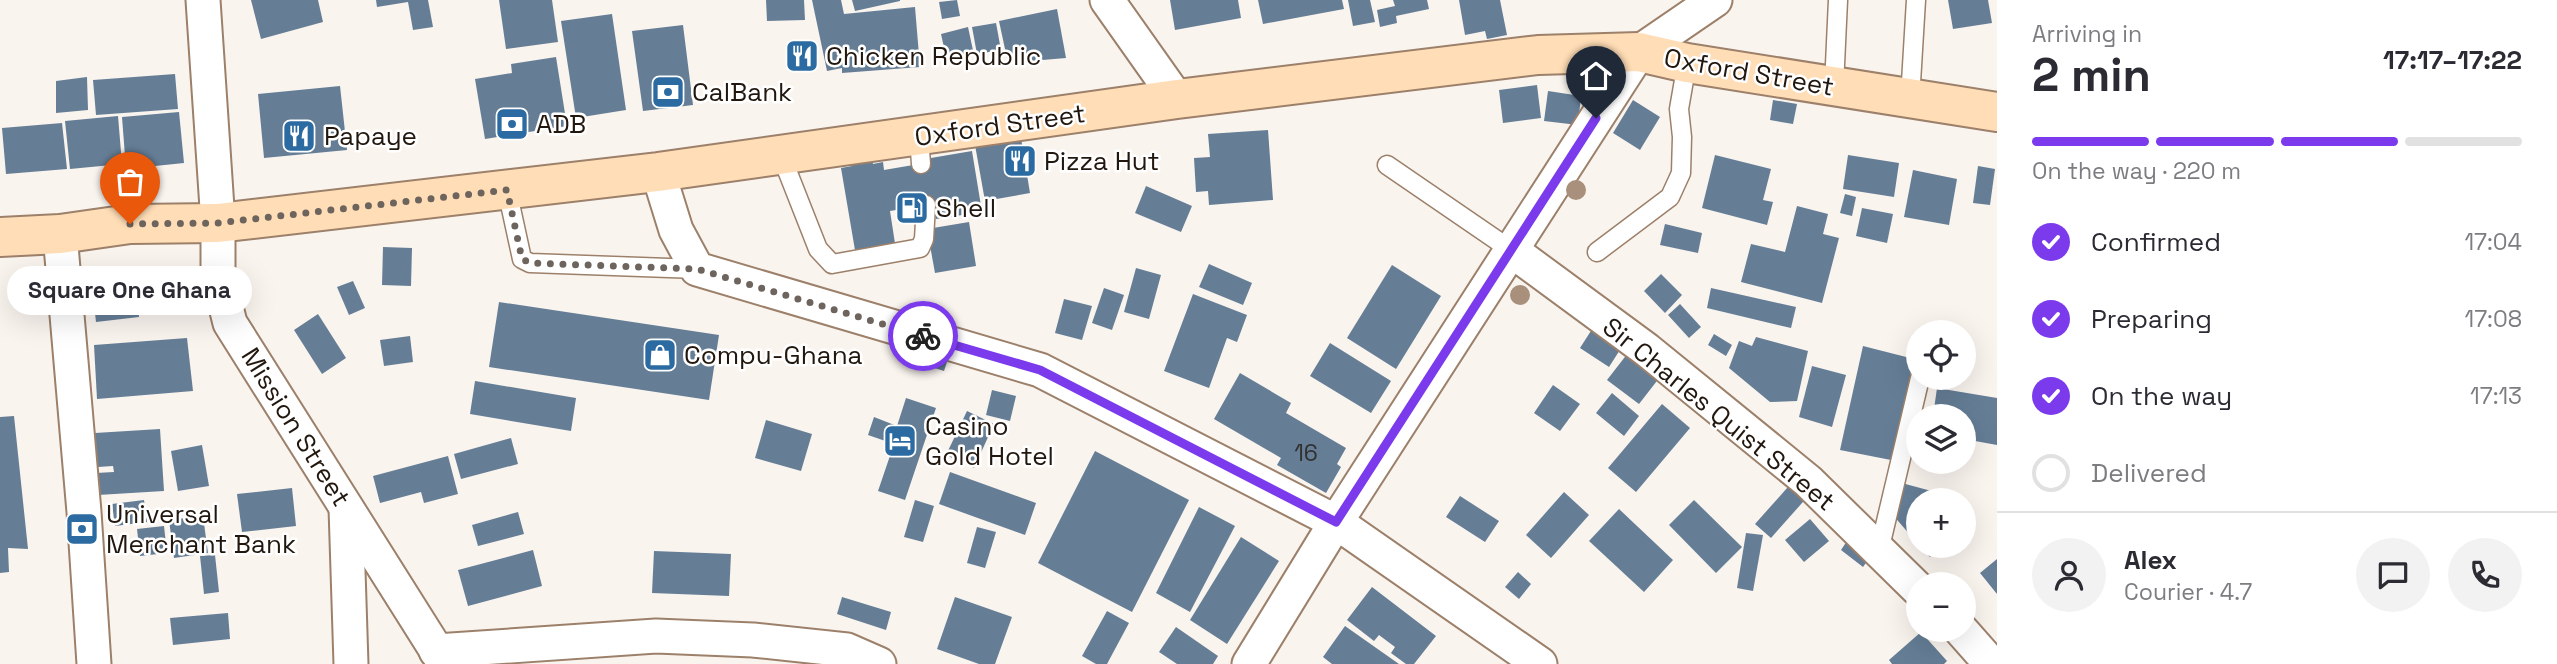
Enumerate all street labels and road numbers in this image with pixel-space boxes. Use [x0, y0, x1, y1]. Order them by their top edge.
street label: Oxford Street [1661, 40, 1837, 104]
street label: Oxford Street [912, 96, 1088, 154]
street label: Sir Charles Quist Street [1596, 310, 1842, 518]
street label: Mission Street [234, 341, 358, 513]

